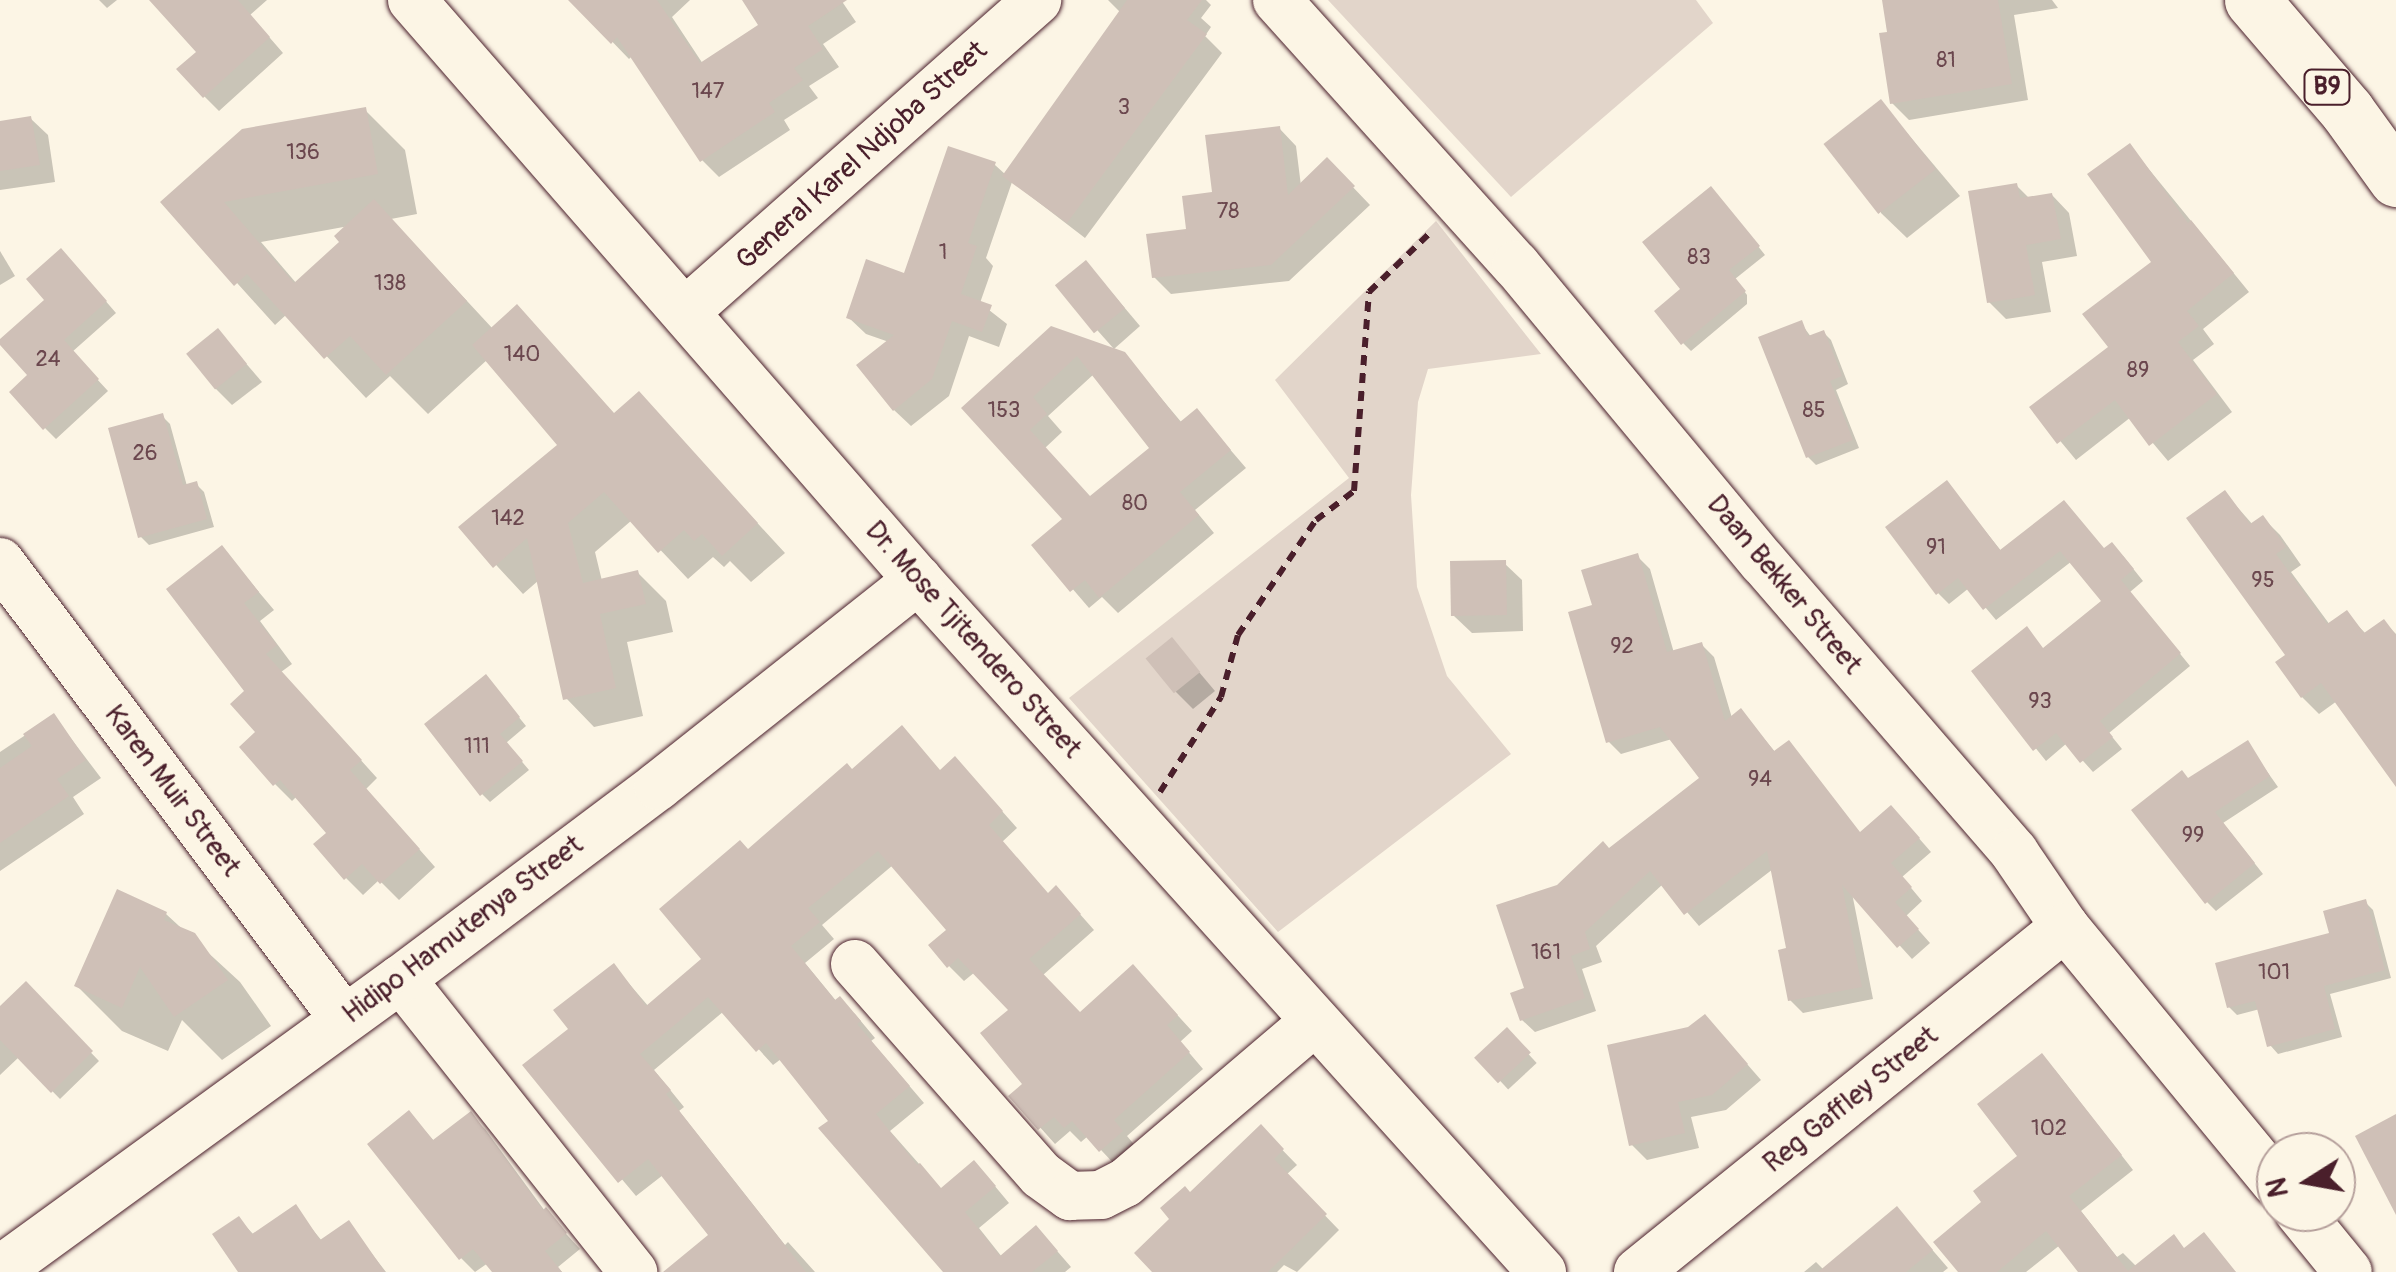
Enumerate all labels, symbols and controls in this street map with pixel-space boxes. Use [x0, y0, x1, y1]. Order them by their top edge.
street label: General Karel Ndjoba Street [730, 34, 994, 278]
house number: 81 [1936, 48, 1956, 74]
road number: B9 [2302, 67, 2352, 107]
house number: 147 [692, 79, 724, 105]
house number: 3 [1118, 95, 1130, 121]
house number: 136 [286, 140, 320, 166]
house number: 78 [1217, 199, 1239, 225]
house number: 1 [939, 240, 947, 266]
house number: 83 [1687, 245, 1711, 271]
house number: 138 [374, 271, 406, 297]
house number: 140 [504, 342, 540, 368]
house number: 24 [35, 347, 61, 373]
house number: 89 [2127, 358, 2149, 384]
house number: 153 [988, 398, 1020, 424]
house number: 85 [1802, 398, 1826, 424]
house number: 26 [132, 441, 158, 467]
street label: Daan Bekker Street [1699, 489, 1869, 681]
house number: 80 [1122, 491, 1148, 517]
house number: 142 [491, 506, 525, 532]
street label: Dr. Mose Tjitendero Street [858, 515, 1088, 765]
house number: 91 [1926, 535, 1946, 561]
house number: 95 [2251, 568, 2275, 594]
house number: 92 [1610, 634, 1634, 660]
house number: 93 [2028, 689, 2052, 715]
street label: Karen Muir Street [97, 699, 247, 883]
house number: 111 [464, 734, 490, 760]
house number: 94 [1748, 767, 1772, 793]
house number: 99 [2182, 823, 2204, 849]
street label: Hidipo Hamutenya Street [336, 829, 590, 1031]
house number: 161 [1531, 940, 1561, 966]
house number: 101 [2258, 960, 2290, 986]
street label: Reg Gaffley Street [1757, 1019, 1945, 1181]
house number: 102 [2031, 1116, 2067, 1142]
north arrow [2256, 1132, 2356, 1232]
text: N [2259, 1175, 2297, 1200]

